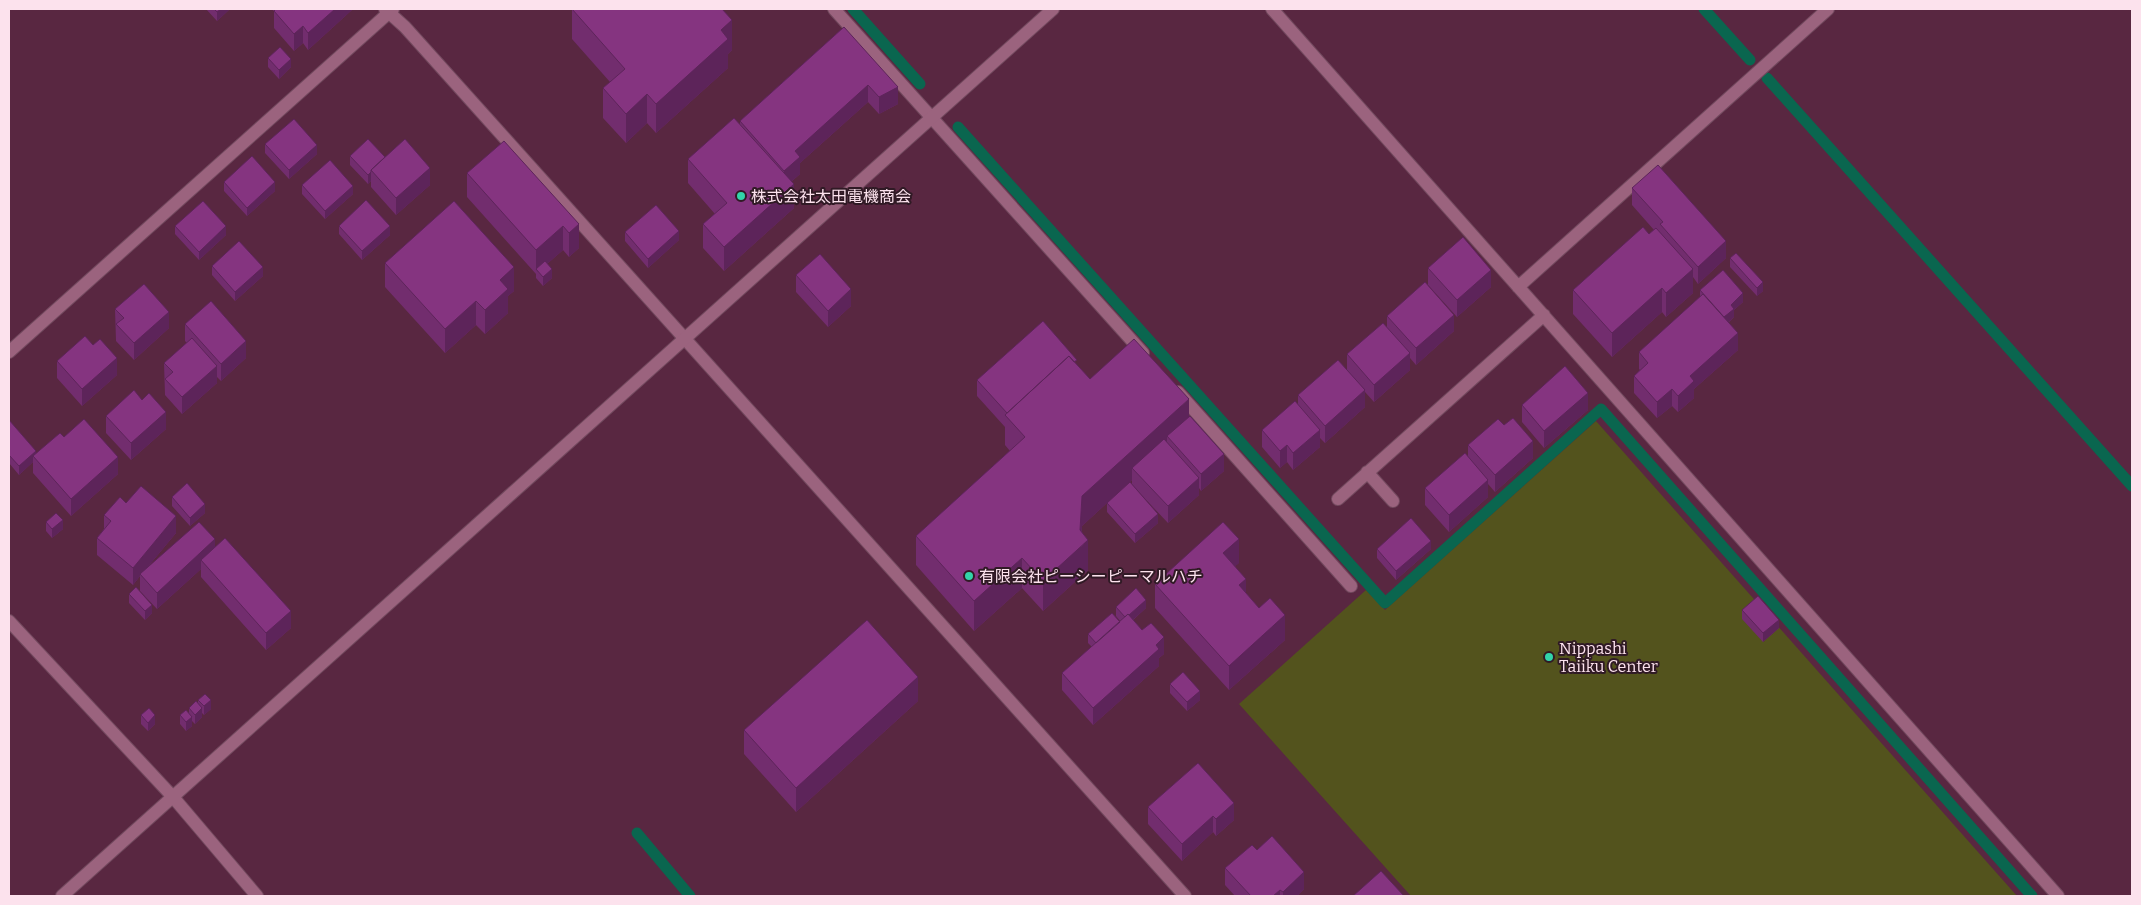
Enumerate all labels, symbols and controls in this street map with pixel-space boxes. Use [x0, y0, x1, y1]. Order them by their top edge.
place label: 株式会社太田電機商会 [751, 187, 911, 206]
marker: 株式会社太田電機商会 [735, 190, 747, 202]
place label: 有限会社ピーシーピーマルハチ [979, 567, 1203, 586]
marker: 有限会社ピーシーピーマルハチ [963, 570, 975, 582]
place label: Nippashi Taiiku Center [1559, 639, 1658, 676]
marker: Nippashi Taiiku Center [1543, 651, 1555, 663]

